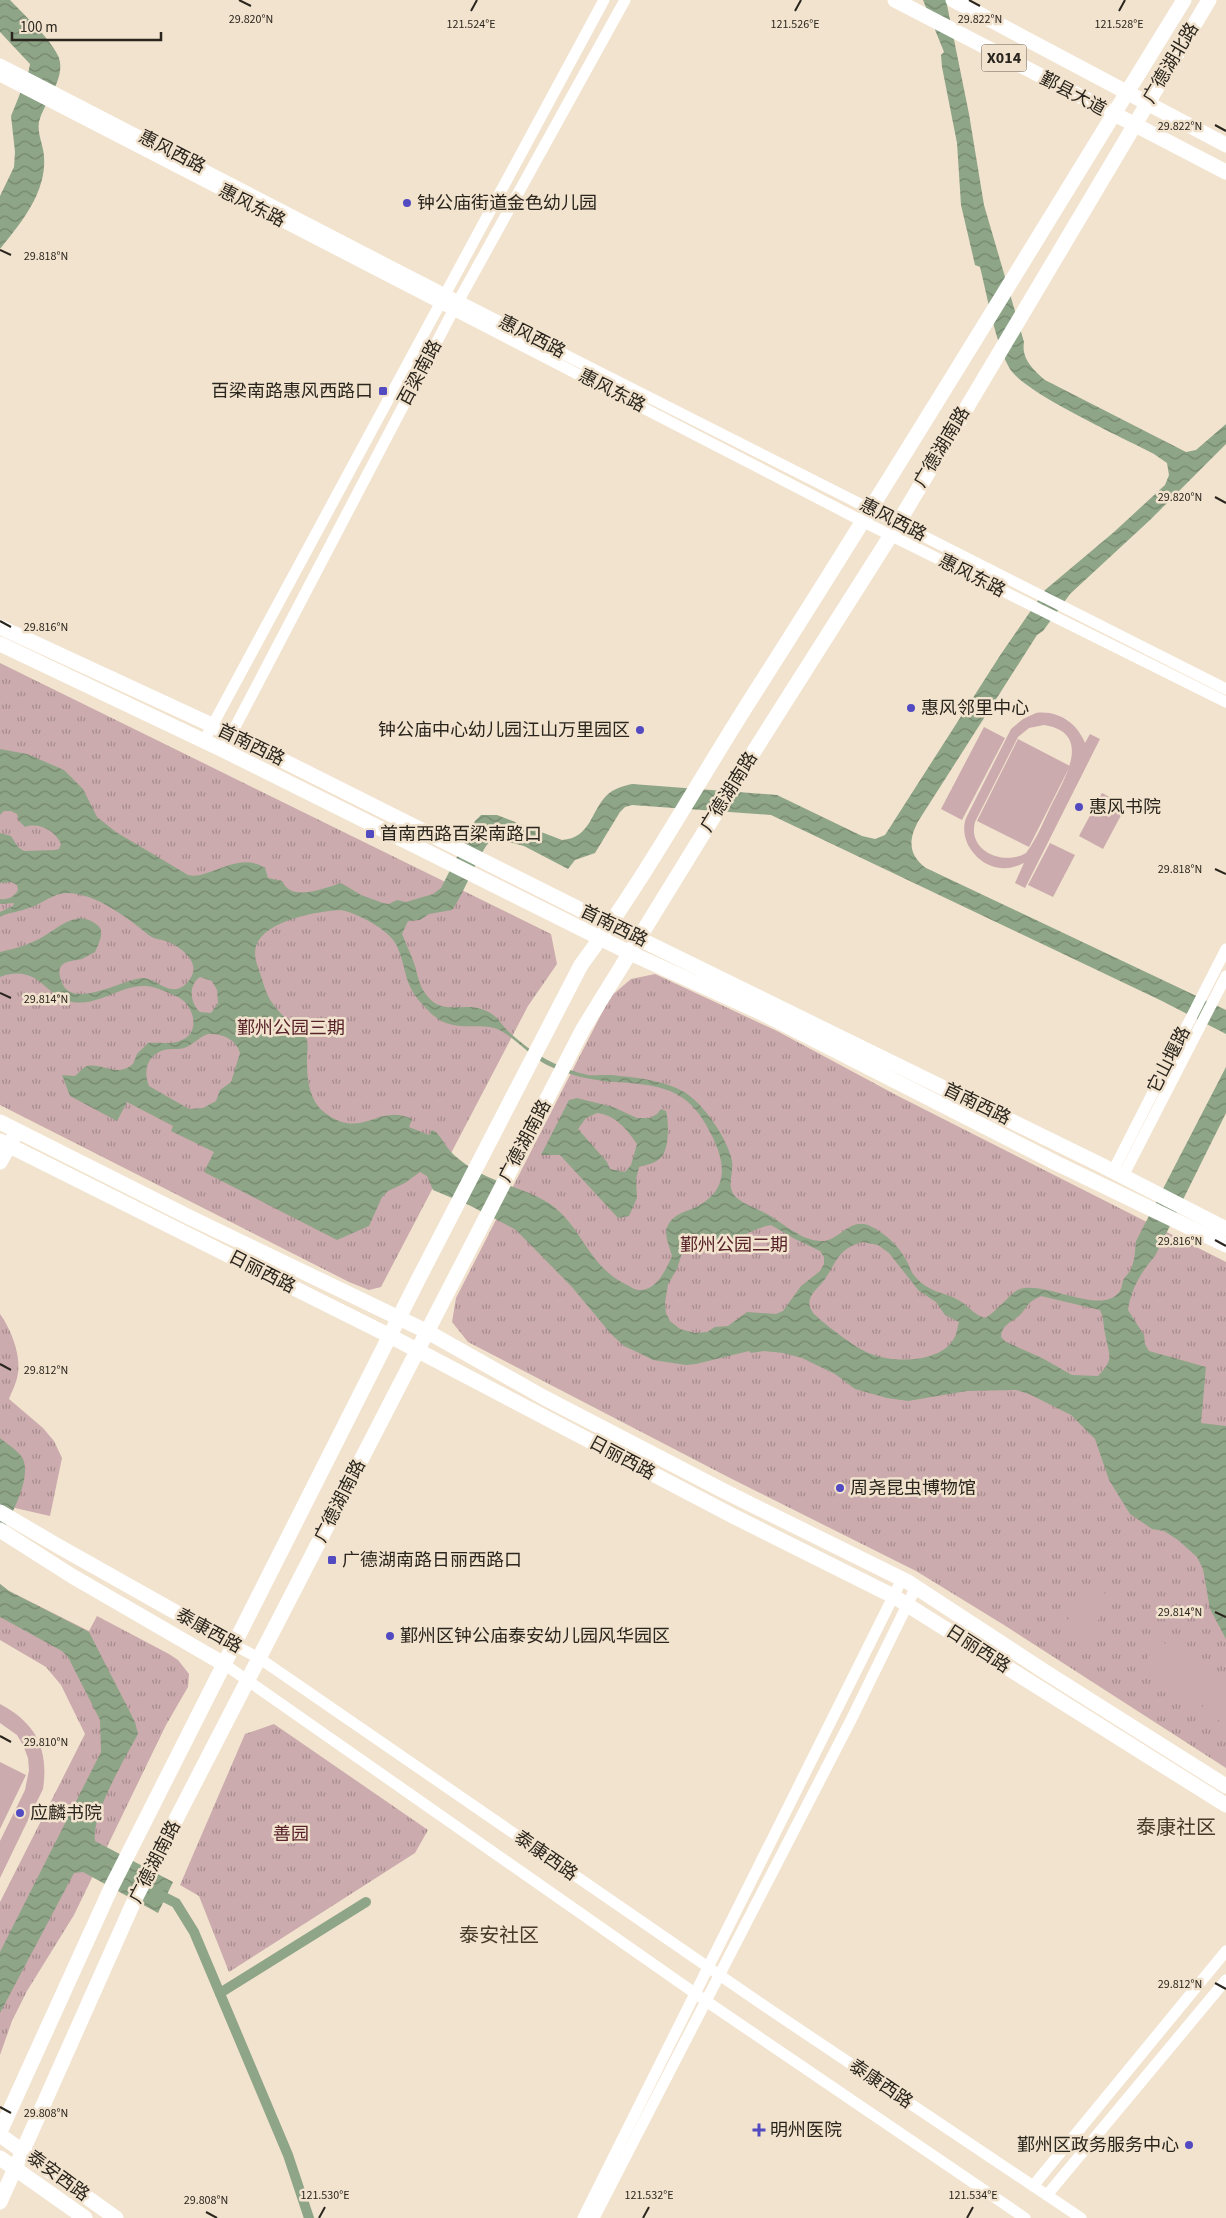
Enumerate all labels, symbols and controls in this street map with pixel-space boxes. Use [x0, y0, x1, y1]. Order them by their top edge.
scale bar [12, 10, 161, 42]
text: 29.820°N [229, 11, 273, 28]
text: 29.822°N [958, 11, 1002, 28]
text: 121.524°E [446, 16, 496, 33]
text: 121.526°E [770, 16, 820, 33]
text: 121.528°E [1094, 16, 1144, 33]
text: 100 m [20, 17, 58, 38]
street label: 广德湖北路 [1137, 18, 1205, 108]
road number: X014 [982, 44, 1026, 72]
street label: 鄞县大道 [1035, 66, 1111, 122]
text: 29.822°N [1158, 118, 1202, 135]
street label: 惠风西路 [134, 125, 210, 179]
street label: 惠风东路 [214, 179, 290, 233]
place label: 钟公庙街道金色幼儿园 [417, 191, 597, 216]
marker: 钟公庙街道金色幼儿园 [401, 197, 413, 209]
text: 29.818°N [24, 248, 68, 265]
street label: 惠风西路 [494, 310, 570, 364]
street label: 百梁南路 [392, 335, 448, 411]
street label: 惠风东路 [574, 364, 650, 418]
place label: 百梁南路惠风西路口 [211, 379, 373, 404]
marker: 百梁南路惠风西路口 [377, 385, 389, 397]
street label: 广德湖南路 [908, 402, 976, 492]
text: 29.820°N [1158, 489, 1202, 506]
street label: 惠风西路 [855, 493, 931, 547]
street label: 惠风东路 [934, 549, 1010, 603]
text: 29.816°N [24, 619, 68, 636]
place label: 惠风邻里中心 [921, 696, 1029, 721]
marker: 惠风邻里中心 [905, 702, 917, 714]
street label: 首南西路 [213, 718, 289, 772]
place label: 钟公庙中心幼儿园江山万里园区 [378, 718, 630, 743]
marker: 钟公庙中心幼儿园江山万里园区 [634, 724, 646, 736]
street label: 广德湖南路 [695, 747, 763, 837]
place label: 惠风书院 [1089, 795, 1161, 820]
marker: 惠风书院 [1073, 801, 1085, 813]
place label: 首南西路百梁南路口 [380, 822, 542, 847]
marker: 首南西路百梁南路口 [364, 828, 376, 840]
text: 29.818°N [1158, 861, 1202, 878]
street label: 首南西路 [576, 899, 652, 953]
text: 29.814°N [24, 991, 68, 1008]
park label: 鄞州公园三期 [237, 1016, 345, 1041]
street label: 它山堰路 [1142, 1022, 1196, 1098]
street label: 首南西路 [939, 1077, 1015, 1131]
street label: 广德湖南路 [493, 1095, 557, 1187]
park label: 鄞州公园二期 [680, 1233, 788, 1258]
text: 29.816°N [1158, 1233, 1202, 1250]
street label: 日丽西路 [224, 1245, 300, 1299]
text: 29.812°N [24, 1362, 68, 1379]
street label: 日丽西路 [584, 1430, 660, 1486]
street label: 广德湖南路 [308, 1455, 372, 1547]
place label: 周尧昆虫博物馆 [850, 1476, 976, 1501]
marker: 周尧昆虫博物馆 [834, 1482, 846, 1494]
place label: 广德湖南路日丽西路口 [342, 1548, 522, 1573]
marker: 广德湖南路日丽西路口 [326, 1554, 338, 1566]
street label: 泰康西路 [171, 1603, 247, 1659]
text: 29.814°N [1158, 1604, 1202, 1621]
street label: 日丽西路 [941, 1619, 1015, 1679]
place label: 鄞州区钟公庙泰安幼儿园风华园区 [400, 1624, 670, 1649]
marker: 鄞州区钟公庙泰安幼儿园风华园区 [384, 1630, 396, 1642]
text: 29.810°N [24, 1734, 68, 1751]
place label: 应麟书院 [30, 1801, 102, 1826]
marker: 应麟书院 [14, 1807, 26, 1819]
district label: 泰康社区 [1136, 1814, 1216, 1842]
street label: 广德湖南路 [123, 1816, 187, 1908]
park label: 善园 [273, 1822, 309, 1847]
street label: 泰康西路 [509, 1825, 583, 1887]
district label: 泰安社区 [459, 1922, 539, 1950]
text: 29.812°N [1158, 1976, 1202, 1993]
street label: 泰康西路 [844, 2054, 918, 2114]
text: 29.808°N [24, 2105, 68, 2122]
place label: 明州医院 [770, 2118, 842, 2143]
marker: 明州医院 [752, 2123, 766, 2137]
place label: 鄞州区政务服务中心 [1017, 2133, 1179, 2158]
marker: 鄞州区政务服务中心 [1183, 2139, 1195, 2151]
street label: 泰安西路 [22, 2145, 94, 2207]
text: 121.530°E [300, 2187, 350, 2204]
text: 121.532°E [624, 2187, 674, 2204]
text: 121.534°E [948, 2187, 998, 2204]
text: 29.808°N [184, 2192, 228, 2209]

